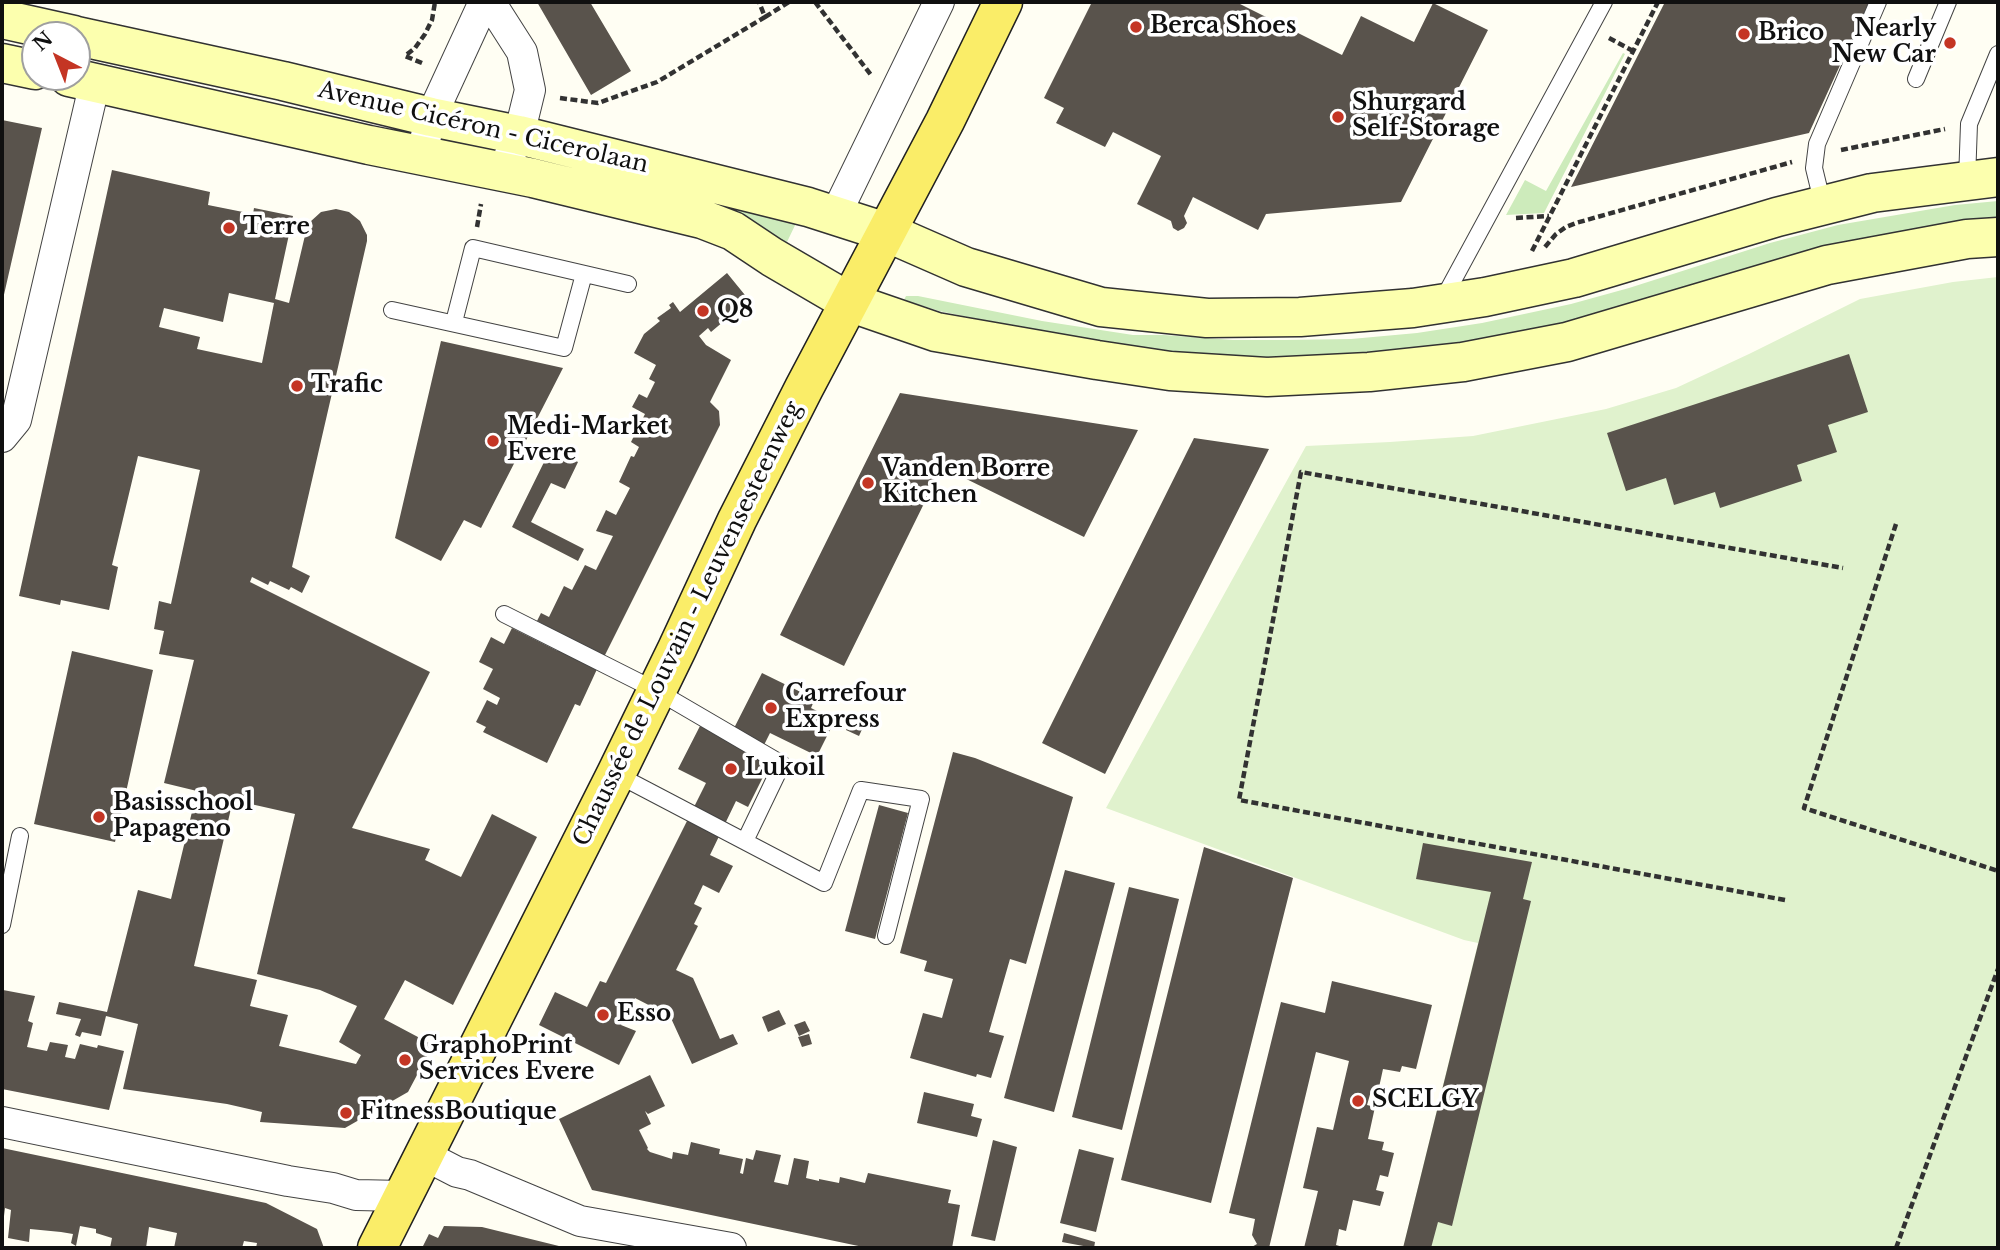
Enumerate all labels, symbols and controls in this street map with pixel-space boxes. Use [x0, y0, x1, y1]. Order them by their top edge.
place label: Berca Shoes [1150, 13, 1296, 41]
place label: Nearly New Car [1832, 16, 1936, 70]
marker: Berca Shoes [1128, 19, 1144, 35]
place label: Brico [1758, 20, 1824, 48]
north arrow [21, 21, 91, 91]
marker: Brico [1736, 26, 1752, 42]
text: N [29, 27, 57, 56]
marker: Nearly New Car [1942, 35, 1958, 51]
street label: Avenue Cicéron - Cicerolaan [315, 77, 651, 179]
place label: Shurgard Self-Storage [1352, 90, 1500, 144]
marker: Shurgard Self-Storage [1330, 109, 1346, 125]
place label: Terre [243, 214, 310, 242]
marker: Terre [221, 220, 237, 236]
place label: Q8 [717, 297, 753, 325]
marker: Q8 [695, 303, 711, 319]
place label: Trafic [311, 372, 383, 400]
marker: Trafic [289, 378, 305, 394]
street label: Chaussée de Louvain - Leuvensesteenweg [568, 397, 808, 851]
place label: Medi-Market Evere [507, 414, 669, 468]
marker: Medi-Market Evere [485, 433, 501, 449]
place label: Vanden Borre Kitchen [882, 456, 1050, 510]
marker: Vanden Borre Kitchen [860, 475, 876, 491]
place label: Carrefour Express [785, 681, 906, 735]
marker: Carrefour Express [763, 700, 779, 716]
place label: Lukoil [745, 755, 825, 783]
marker: Lukoil [723, 761, 739, 777]
place label: Basisschool Papageno [113, 790, 253, 844]
marker: Basisschool Papageno [91, 809, 107, 825]
place label: Esso [617, 1001, 671, 1029]
marker: Esso [595, 1007, 611, 1023]
place label: GraphoPrint Services Evere [419, 1033, 594, 1087]
marker: GraphoPrint Services Evere [397, 1052, 413, 1068]
place label: SCELGY [1372, 1087, 1479, 1115]
marker: SCELGY [1350, 1093, 1366, 1109]
place label: FitnessBoutique [360, 1099, 557, 1127]
marker: FitnessBoutique [338, 1105, 354, 1121]

